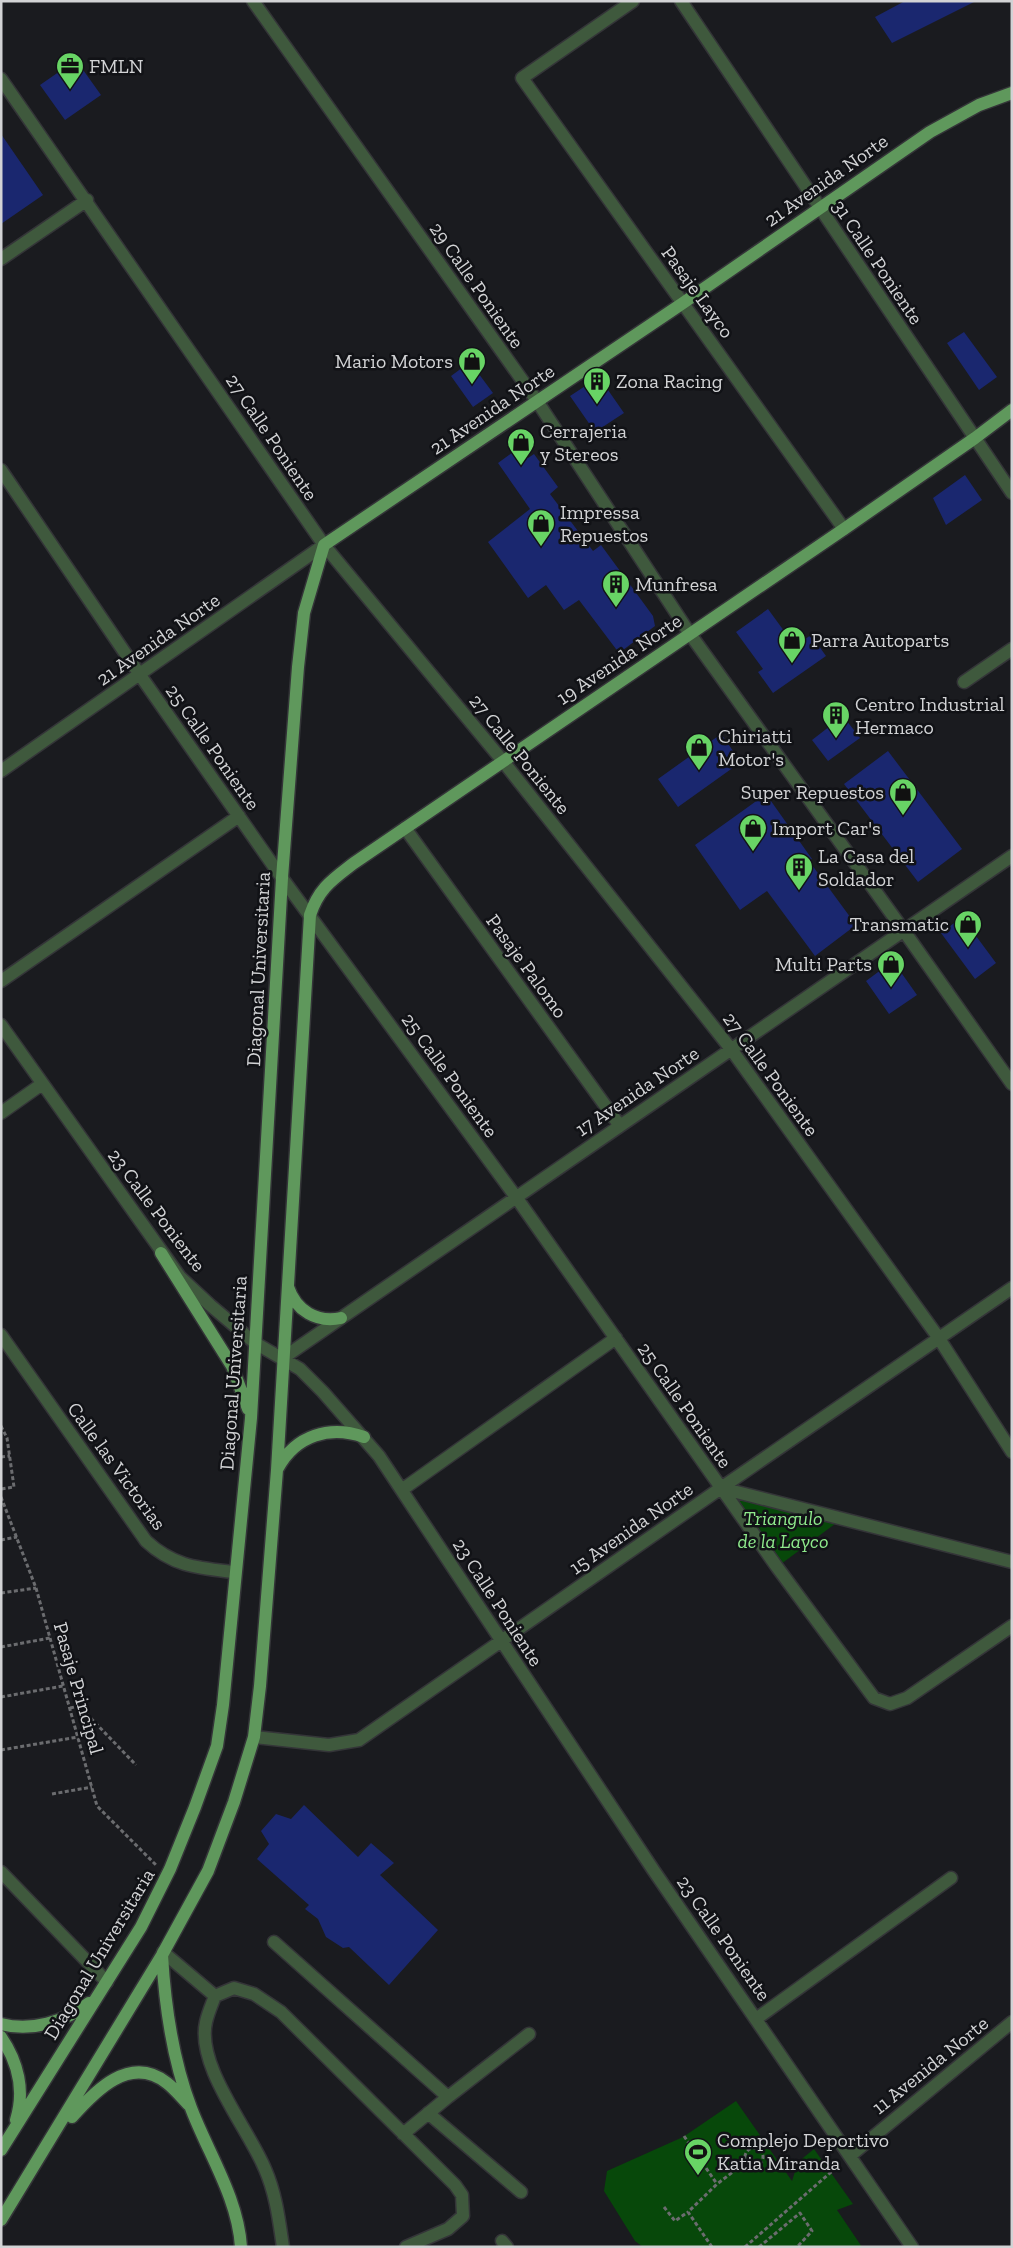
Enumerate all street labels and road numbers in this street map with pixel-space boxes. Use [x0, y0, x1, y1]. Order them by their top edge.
street label: 21 Avenida Norte [760, 129, 892, 231]
street label: 31 Calle Poniente [827, 195, 929, 329]
street label: 29 Calle Poniente [425, 217, 529, 353]
street label: Pasaje Layco [657, 241, 739, 343]
street label: 21 Avenida Norte [425, 358, 559, 460]
street label: 27 Calle Poniente [221, 369, 323, 505]
street label: 21 Avenida Norte [92, 588, 224, 690]
street label: 19 Avenida Norte [552, 608, 686, 710]
street label: 25 Calle Poniente [161, 679, 265, 815]
street label: 27 Calle Poniente [464, 689, 576, 819]
street label: Diagonal Universitaria [241, 871, 275, 1067]
street label: Pasaje Palomo [481, 909, 573, 1023]
street label: 27 Calle Poniente [718, 1007, 824, 1141]
street label: 25 Calle Poniente [397, 1008, 503, 1142]
street label: 17 Avenida Norte [571, 1041, 703, 1141]
street label: 23 Calle Poniente [103, 1144, 211, 1276]
street label: Diagonal Universitaria [214, 1275, 252, 1471]
street label: 25 Calle Poniente [633, 1337, 737, 1473]
street label: Calle las Victorias [63, 1397, 171, 1535]
street label: 15 Avenida Norte [565, 1477, 697, 1579]
street label: 23 Calle Poniente [448, 1533, 548, 1671]
street label: Pasaje Principal [49, 1619, 109, 1757]
street label: Diagonal Universitaria [39, 1864, 160, 2044]
street label: 23 Calle Poniente [672, 1871, 776, 2005]
street label: 11 Avenida Norte [867, 2011, 993, 2119]

